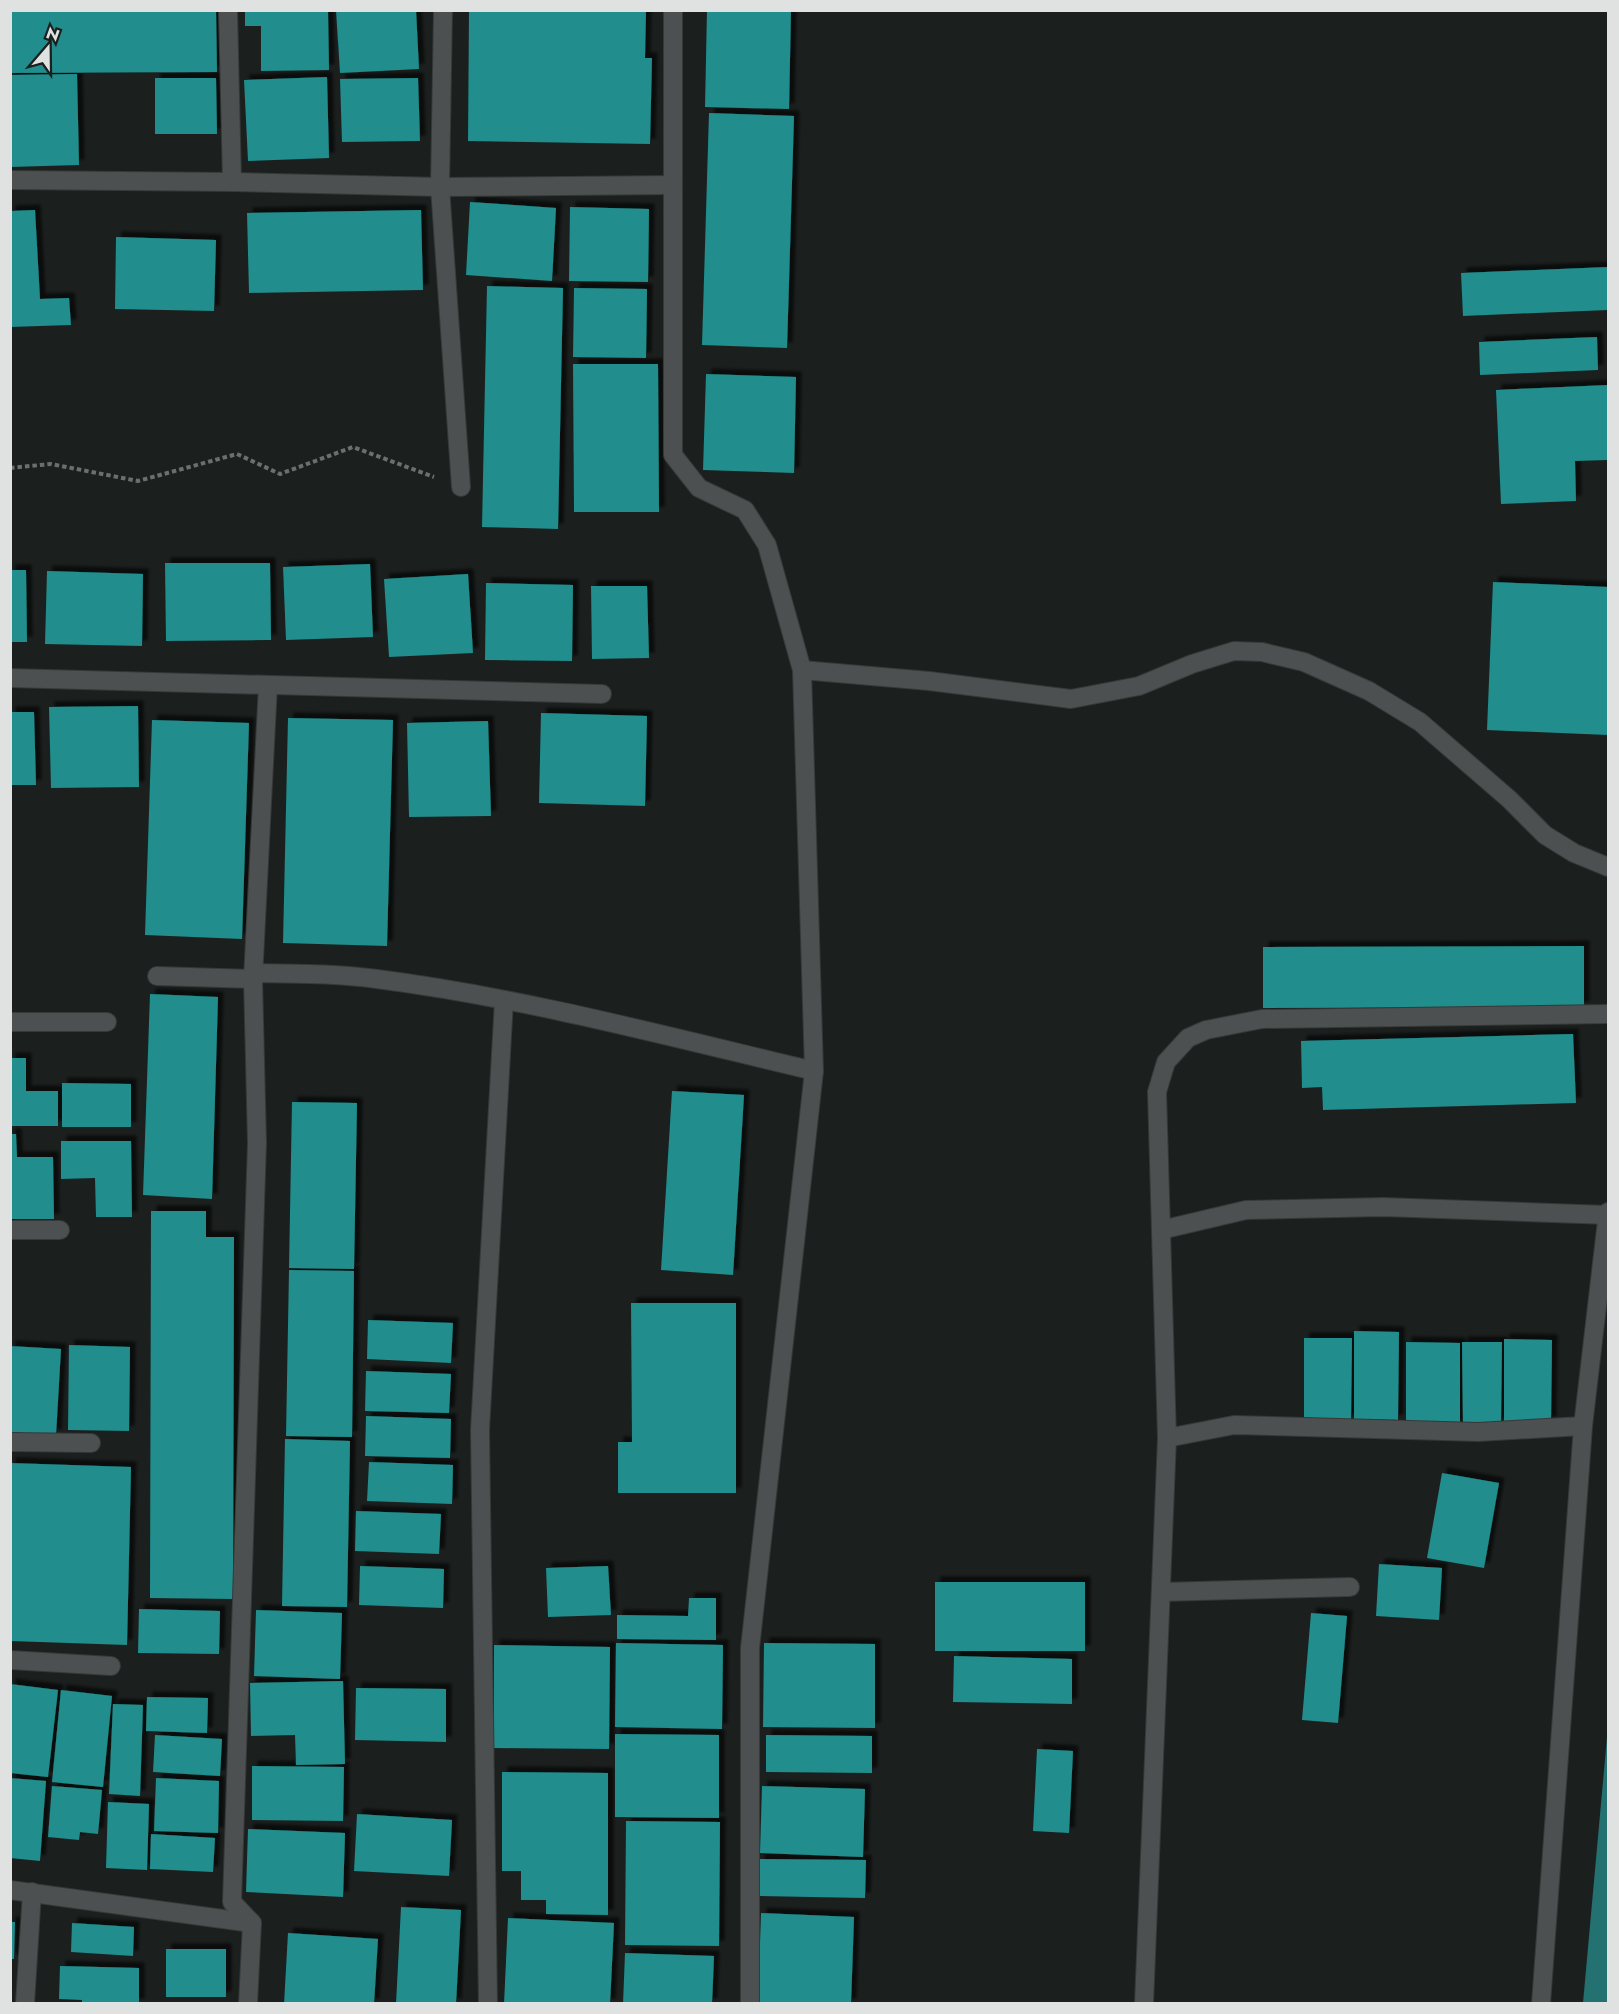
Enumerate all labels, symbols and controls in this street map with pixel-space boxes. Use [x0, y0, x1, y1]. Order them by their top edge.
north arrow [18, 18, 78, 78]
text: N [43, 21, 63, 47]

